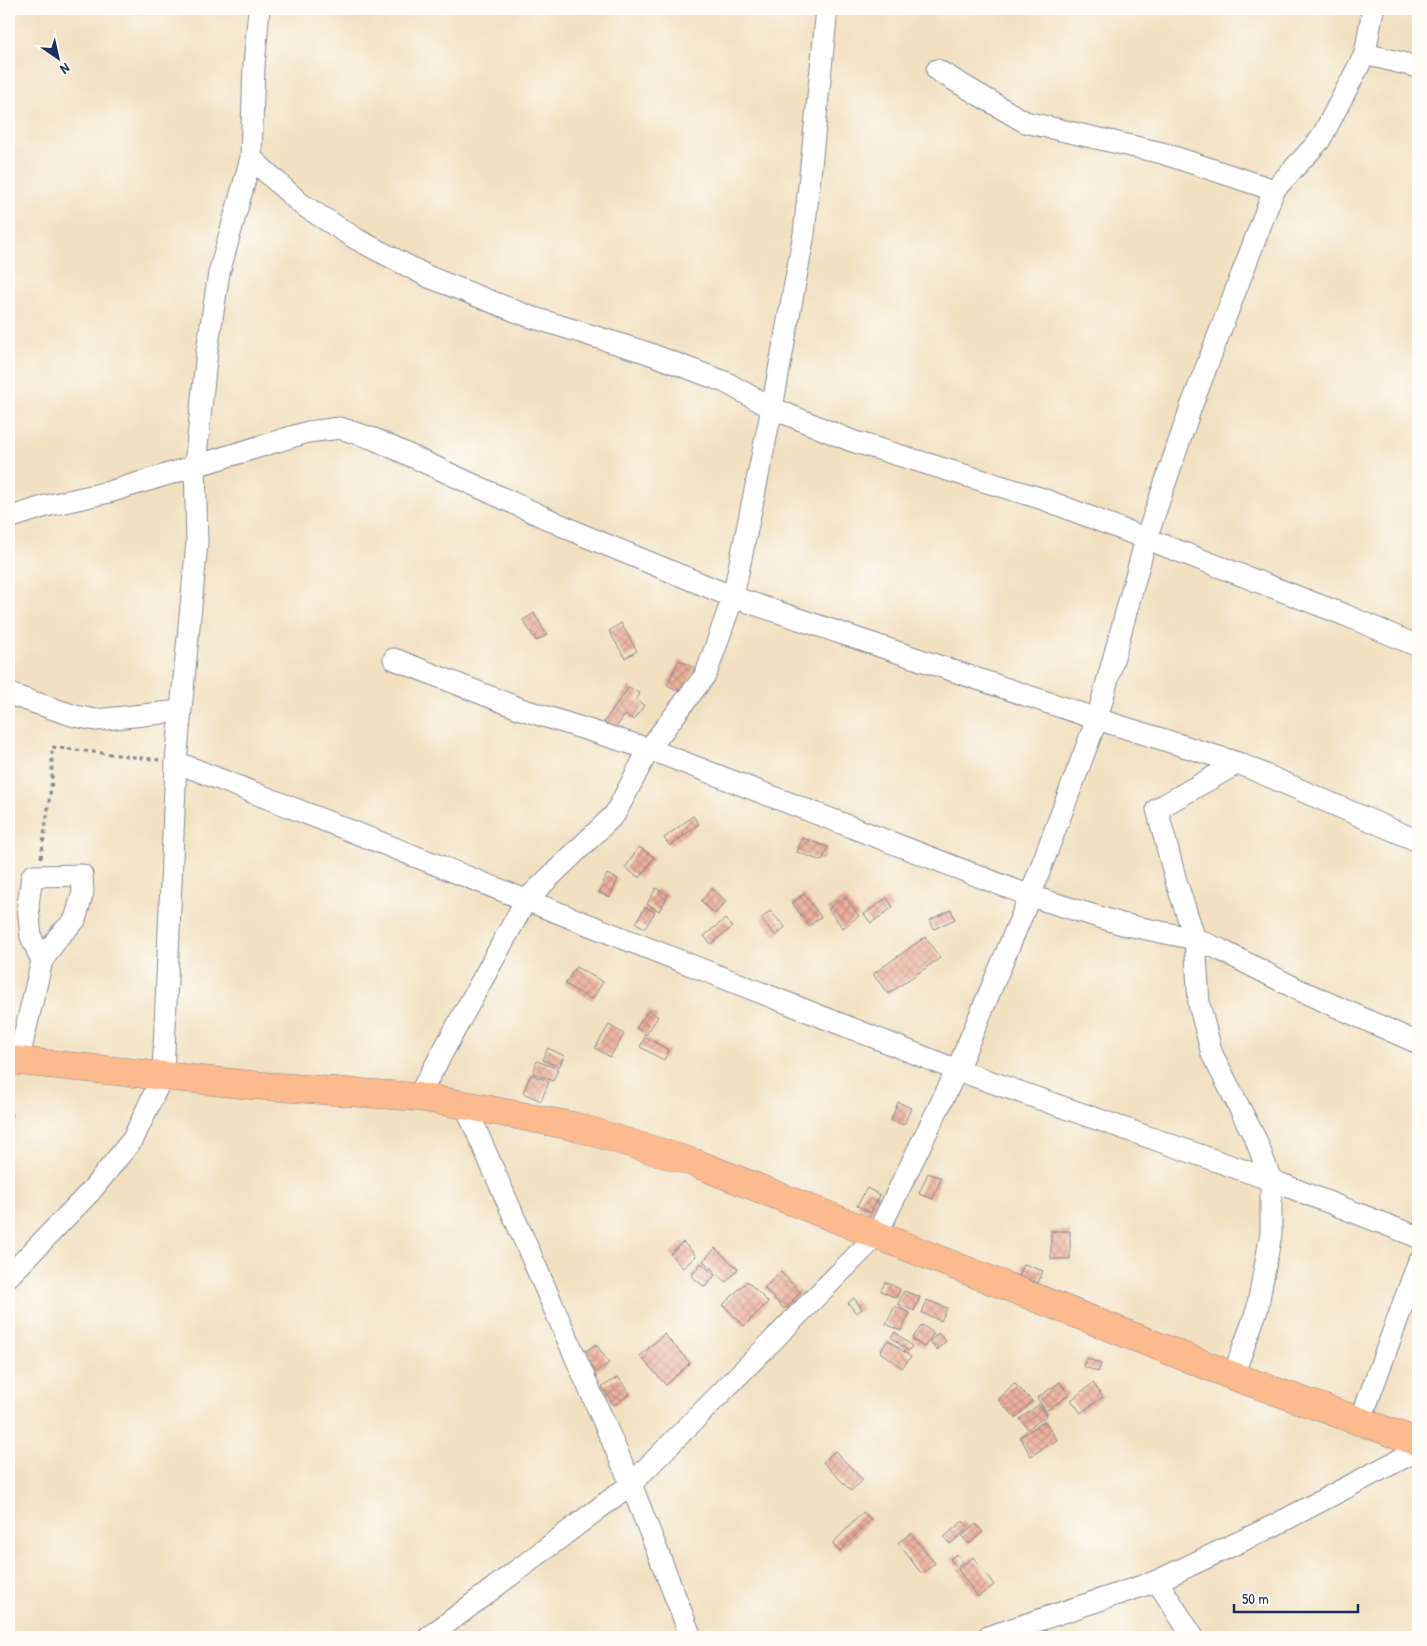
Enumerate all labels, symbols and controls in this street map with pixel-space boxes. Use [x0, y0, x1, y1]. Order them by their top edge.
north arrow [32, 32, 82, 82]
text: N [57, 59, 74, 79]
scale bar [1234, 1581, 1358, 1613]
text: 50 m [1242, 1588, 1269, 1609]

